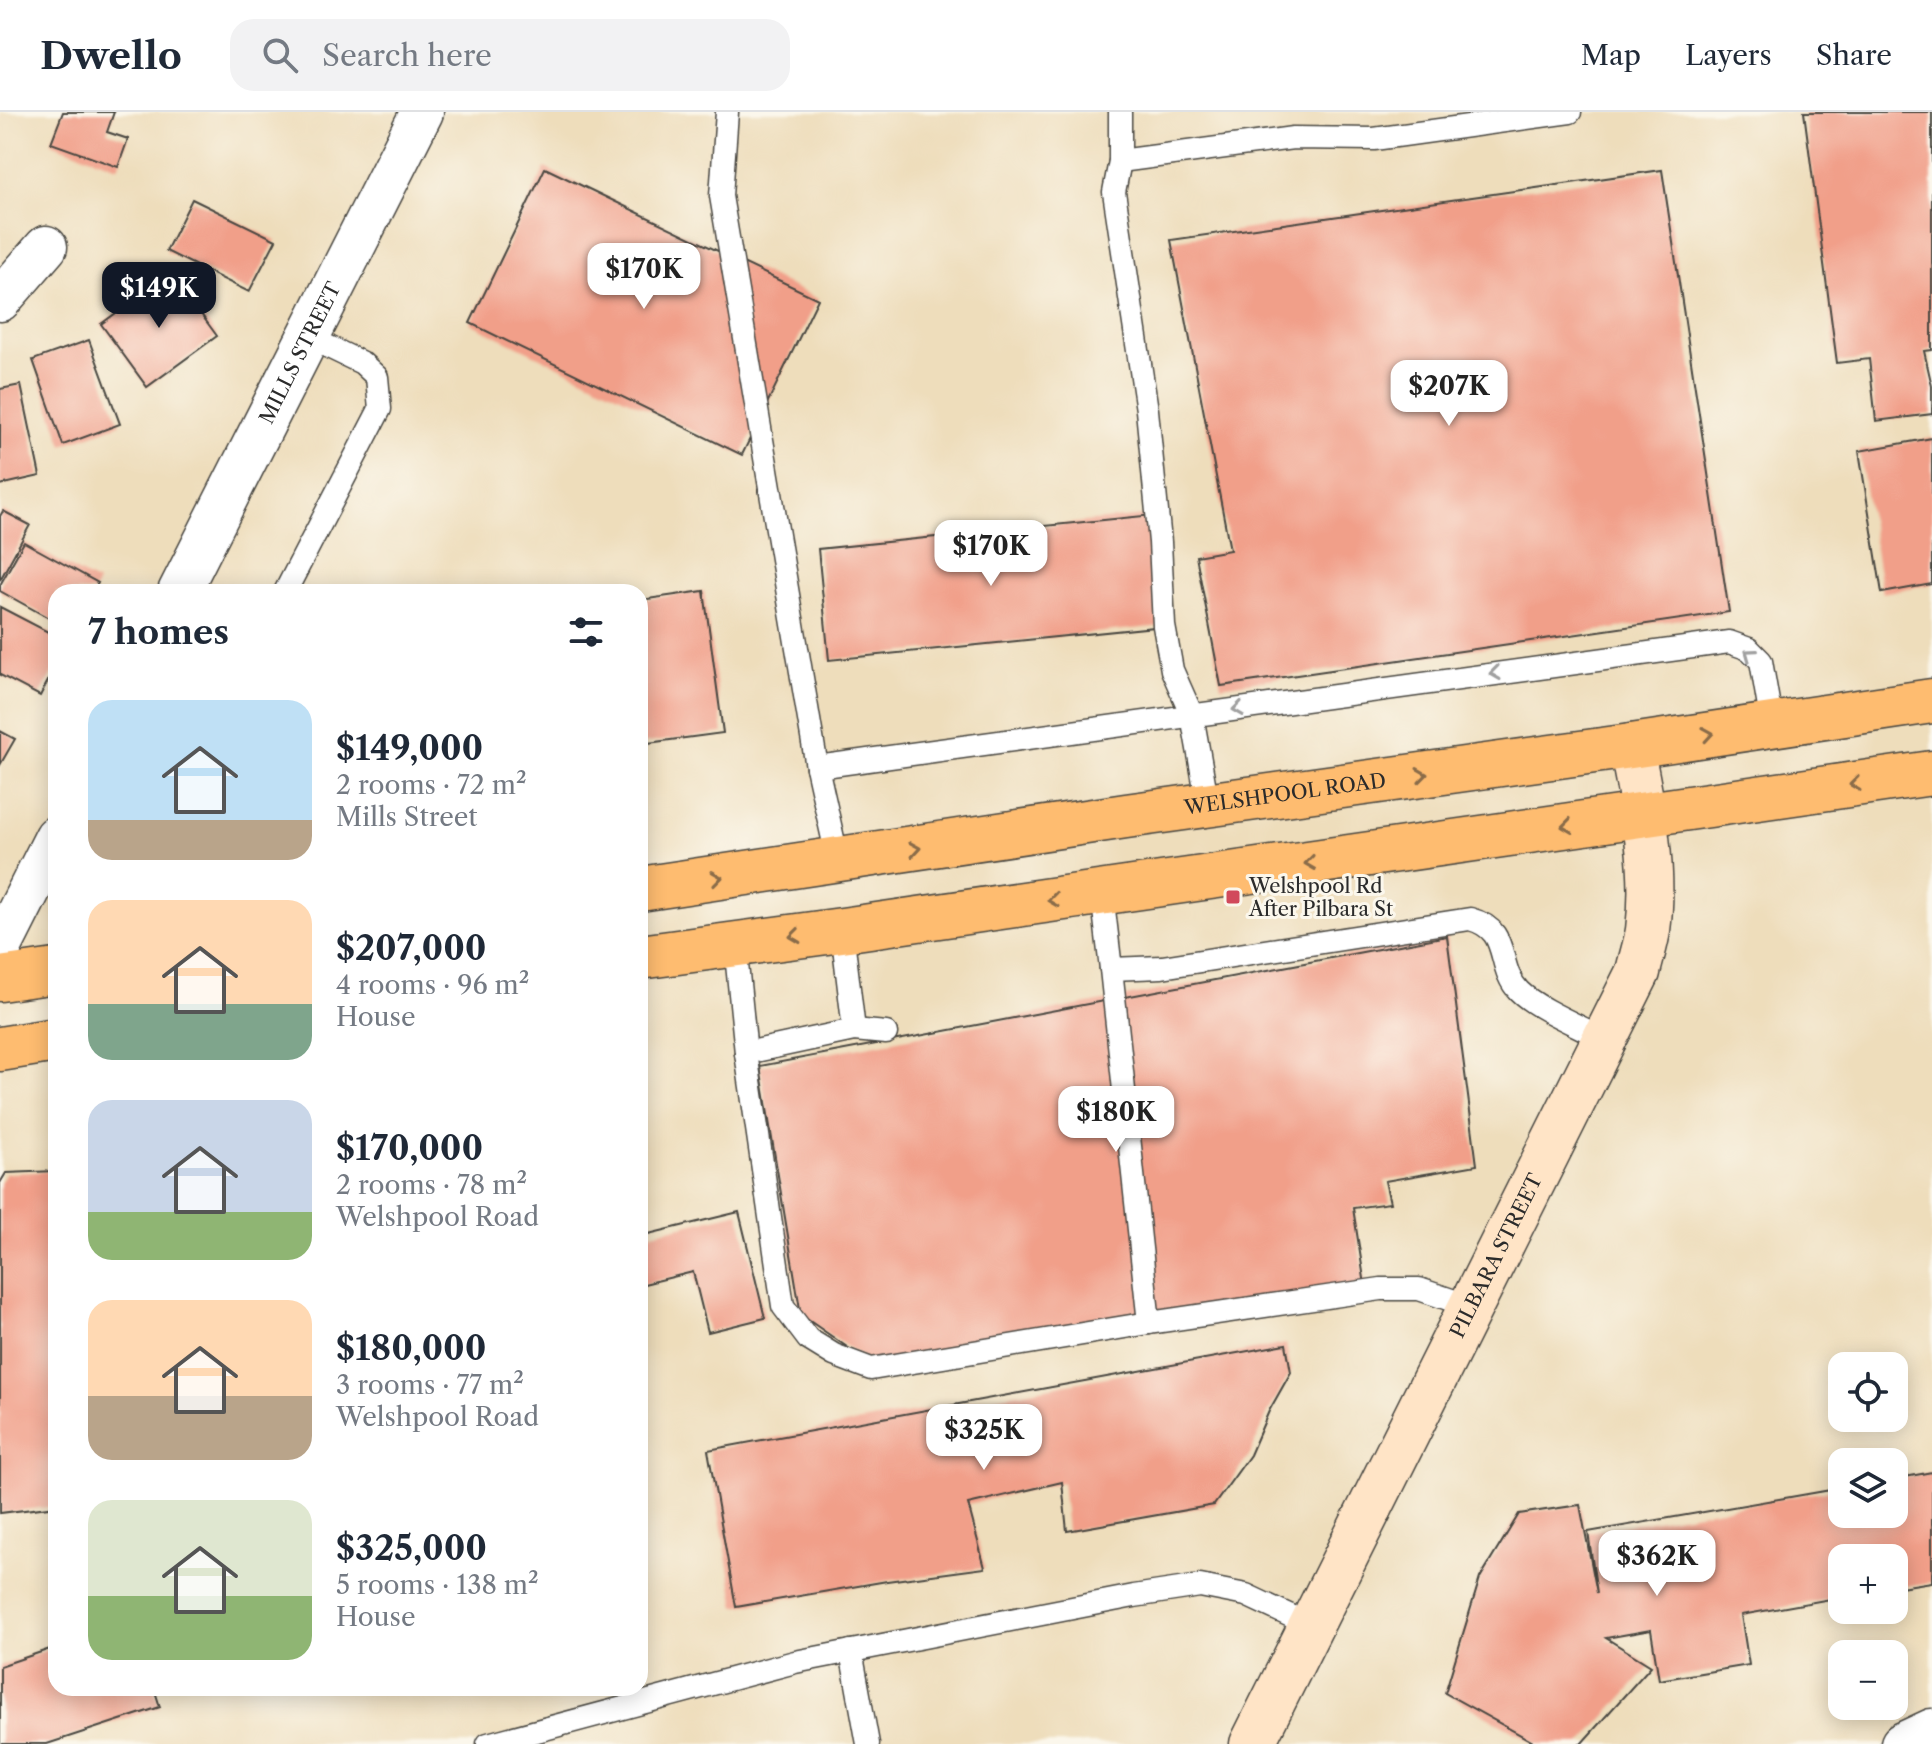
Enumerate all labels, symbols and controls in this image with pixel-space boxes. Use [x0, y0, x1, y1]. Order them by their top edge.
search box [230, 19, 790, 91]
text: Dwello [40, 32, 182, 79]
icon: search [258, 33, 302, 77]
text: Search here [322, 37, 492, 74]
text: Map [1581, 38, 1641, 72]
text: Layers [1685, 38, 1772, 72]
text: Share [1816, 38, 1892, 72]
pin: $170K [588, 243, 700, 311]
text: $170K [605, 253, 683, 285]
pin: $149K [103, 262, 215, 330]
text: $149K [120, 272, 198, 304]
street label: MILLS STREET [254, 278, 346, 428]
pin: $207K [1393, 360, 1505, 428]
text: $207K [1409, 370, 1489, 402]
pin: $170K [935, 520, 1047, 588]
text: $170K [952, 530, 1030, 562]
icon: filters [564, 610, 608, 654]
text: 7 homes [88, 611, 229, 653]
one-way arrow [1744, 649, 1759, 664]
one-way arrow [1488, 664, 1502, 681]
one-way arrow [1231, 700, 1245, 717]
one-way arrow [1701, 726, 1715, 743]
text: $149,000 [336, 727, 483, 769]
icon: home [152, 732, 248, 828]
one-way arrow [1415, 767, 1428, 784]
street label: WELSHPOOL ROAD [1182, 768, 1388, 820]
text: 2 rooms · 72 m² [336, 769, 527, 801]
one-way arrow [1848, 775, 1862, 792]
text: Mills Street [336, 801, 478, 833]
one-way arrow [1560, 817, 1574, 834]
one-way arrow [908, 841, 922, 858]
one-way arrow [1303, 854, 1317, 871]
one-way arrow [710, 870, 724, 887]
place label: Welshpool Rd After Pilbara St [1248, 874, 1393, 921]
marker: Welshpool Rd After Pilbara St [1224, 888, 1242, 906]
one-way arrow [1046, 891, 1059, 908]
text: $207,000 [336, 927, 487, 969]
one-way arrow [788, 927, 802, 944]
icon: home [152, 932, 248, 1028]
text: 4 rooms · 96 m² [336, 969, 529, 1001]
text: House [336, 1001, 416, 1033]
pin: $180K [1060, 1086, 1172, 1154]
text: $180K [1076, 1096, 1156, 1128]
text: $170,000 [336, 1127, 483, 1169]
icon: home [152, 1132, 248, 1228]
text: 2 rooms · 78 m² [336, 1169, 527, 1201]
street label: PILBARA STREET [1445, 1170, 1547, 1342]
text: Welshpool Road [336, 1201, 539, 1233]
text: $180,000 [336, 1327, 486, 1369]
icon: home [152, 1332, 248, 1428]
map controls [1828, 1352, 1908, 1720]
button: locate [1828, 1352, 1908, 1432]
text: 3 rooms · 77 m² [336, 1369, 524, 1401]
text: Welshpool Road [336, 1401, 539, 1433]
pin: $325K [928, 1404, 1040, 1472]
text: $325K [944, 1414, 1024, 1446]
button: layers [1828, 1448, 1908, 1528]
text: $325,000 [336, 1527, 487, 1569]
pin: $362K [1601, 1530, 1713, 1598]
icon: home [152, 1532, 248, 1628]
text: $362K [1617, 1540, 1697, 1572]
button: + [1828, 1544, 1908, 1624]
text: 5 rooms · 138 m² [336, 1569, 539, 1601]
text: House [336, 1601, 416, 1633]
button: − [1828, 1640, 1908, 1720]

